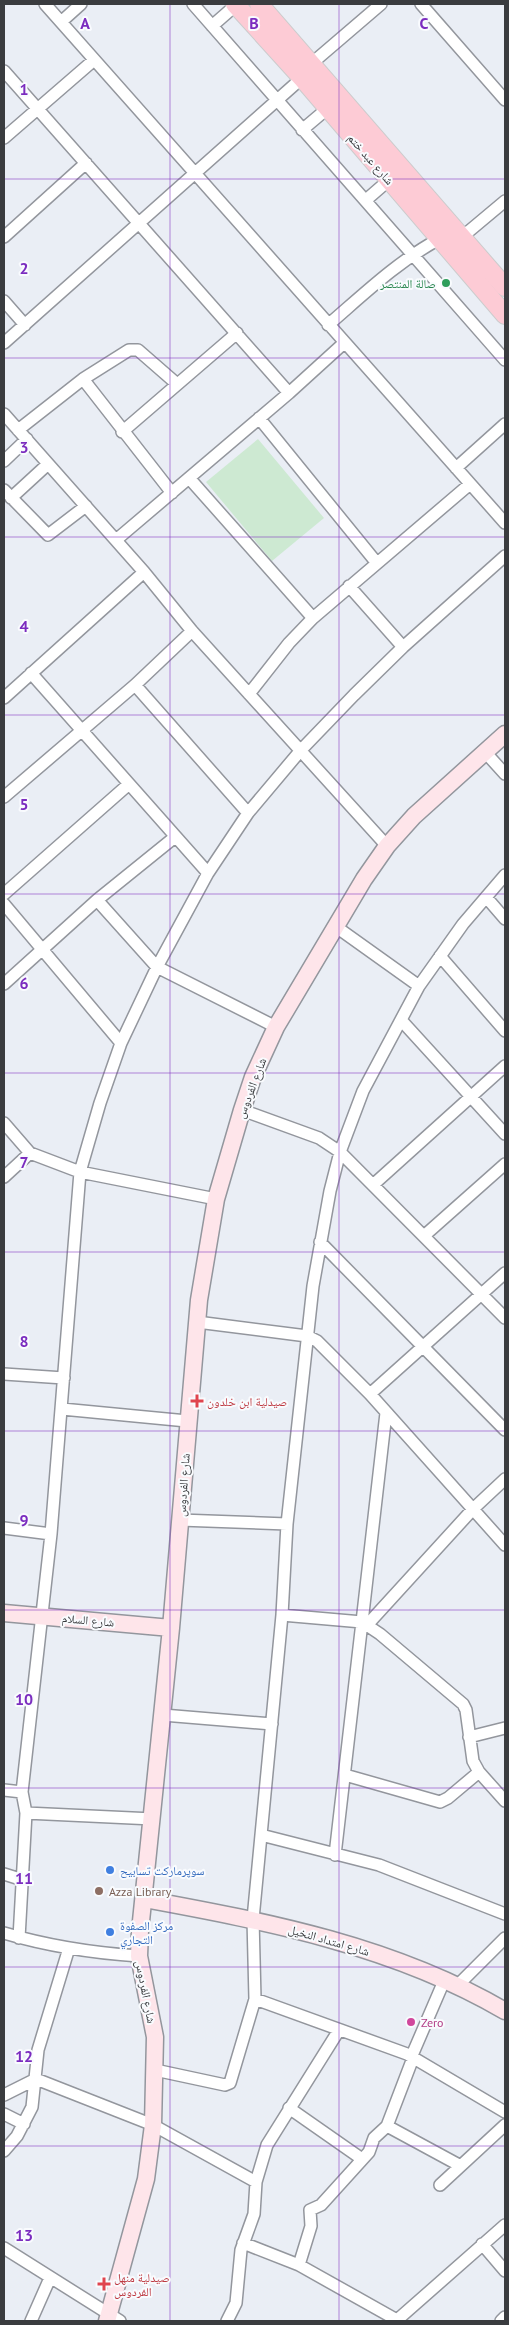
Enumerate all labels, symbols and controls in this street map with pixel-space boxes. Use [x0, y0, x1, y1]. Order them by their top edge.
text: A [80, 13, 90, 33]
text: B [249, 13, 259, 33]
text: C [420, 13, 429, 33]
text: 1 [19, 79, 29, 99]
street label: شارع عبد ختم [344, 130, 397, 188]
text: 2 [19, 258, 29, 278]
place label: صالة المنتصر [379, 276, 436, 291]
marker: صالة المنتصر [440, 277, 452, 289]
text: 3 [19, 437, 29, 457]
text: 4 [19, 616, 29, 636]
text: 5 [19, 794, 29, 814]
text: 6 [19, 973, 29, 993]
street label: شارع الفردوس [233, 1056, 270, 1121]
text: 7 [19, 1152, 29, 1172]
text: 8 [19, 1331, 29, 1351]
place label: صيدلية ابن خلدون [207, 1394, 287, 1409]
marker: صيدلية ابن خلدون [191, 1395, 203, 1407]
street label: شارع الفردوس [173, 1453, 194, 1517]
text: 9 [19, 1510, 29, 1530]
street label: شارع السلام [61, 1610, 115, 1631]
text: 10 [15, 1689, 33, 1709]
place label: سوپرمارکت تسابيح [120, 1863, 204, 1878]
marker: سوپرمارکت تسابيح [104, 1864, 116, 1876]
text: 11 [15, 1868, 33, 1888]
place label: Azza Library [109, 1884, 172, 1899]
marker: Azza Library [93, 1885, 105, 1897]
place label: مركز الصفوة التجاري [120, 1918, 173, 1950]
street label: شارع امتداد النخيل [286, 1921, 371, 1960]
marker: مركز الصفوة التجاري [104, 1926, 116, 1938]
street label: شارع الفردوس [132, 1959, 159, 2025]
place label: Zero [421, 2015, 444, 2030]
marker: Zero [405, 2016, 417, 2028]
text: 12 [15, 2046, 33, 2066]
text: 13 [15, 2225, 33, 2245]
place label: صيدلية منهل الفردوس [114, 2270, 170, 2299]
marker: صيدلية منهل الفردوس [98, 2278, 110, 2290]

